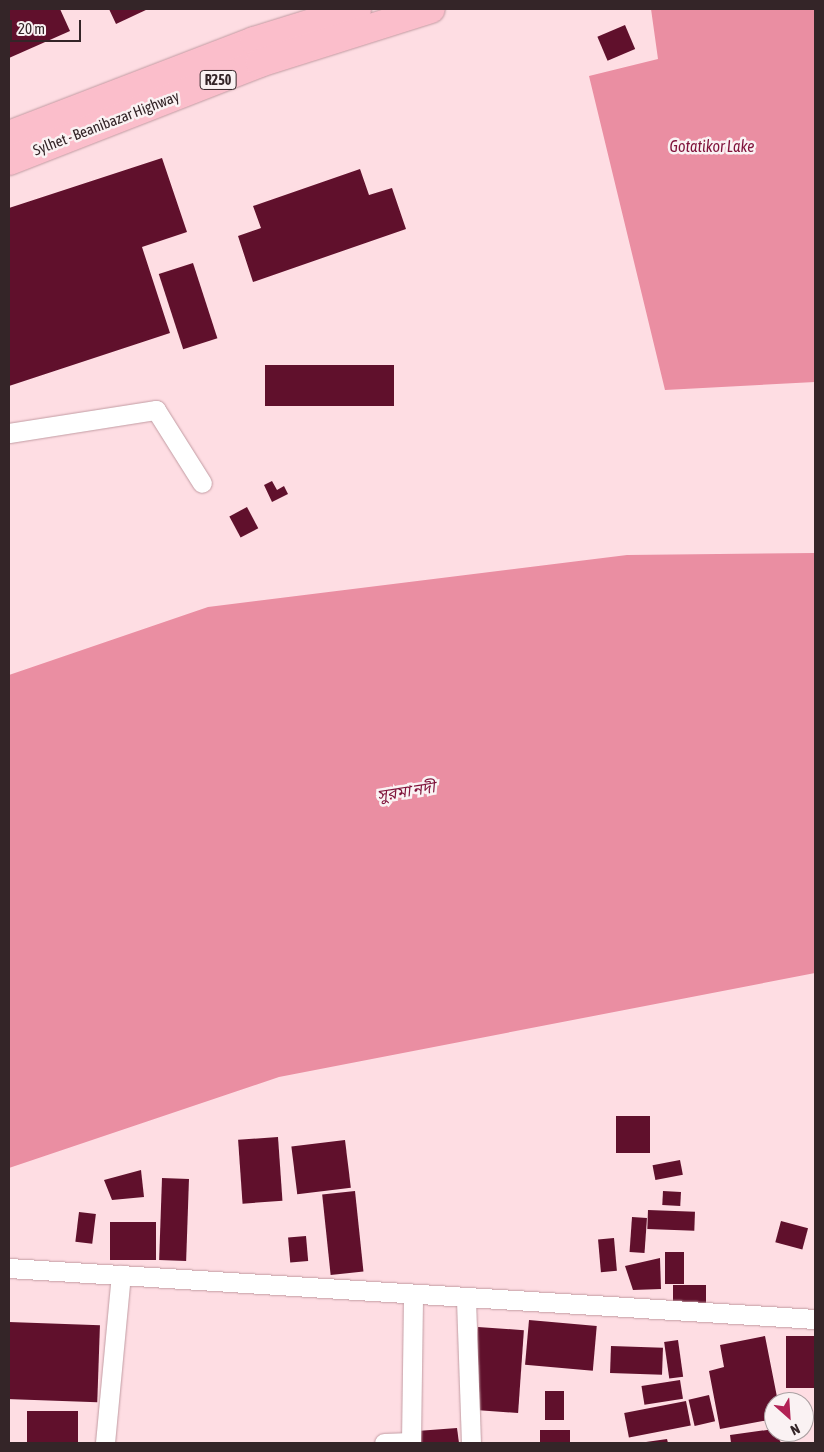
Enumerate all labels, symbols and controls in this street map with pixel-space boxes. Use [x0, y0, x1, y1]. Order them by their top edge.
scale bar [12, 10, 84, 42]
text: 20 m [18, 20, 45, 37]
road number: R250 [199, 68, 237, 92]
street label: Sylhet - Beanibazar Highway [30, 87, 182, 159]
water label: Gotatikor Lake [670, 136, 754, 156]
water label: সুরমা নদী [376, 777, 436, 805]
north arrow [764, 1392, 814, 1442]
text: N [788, 1421, 802, 1439]

